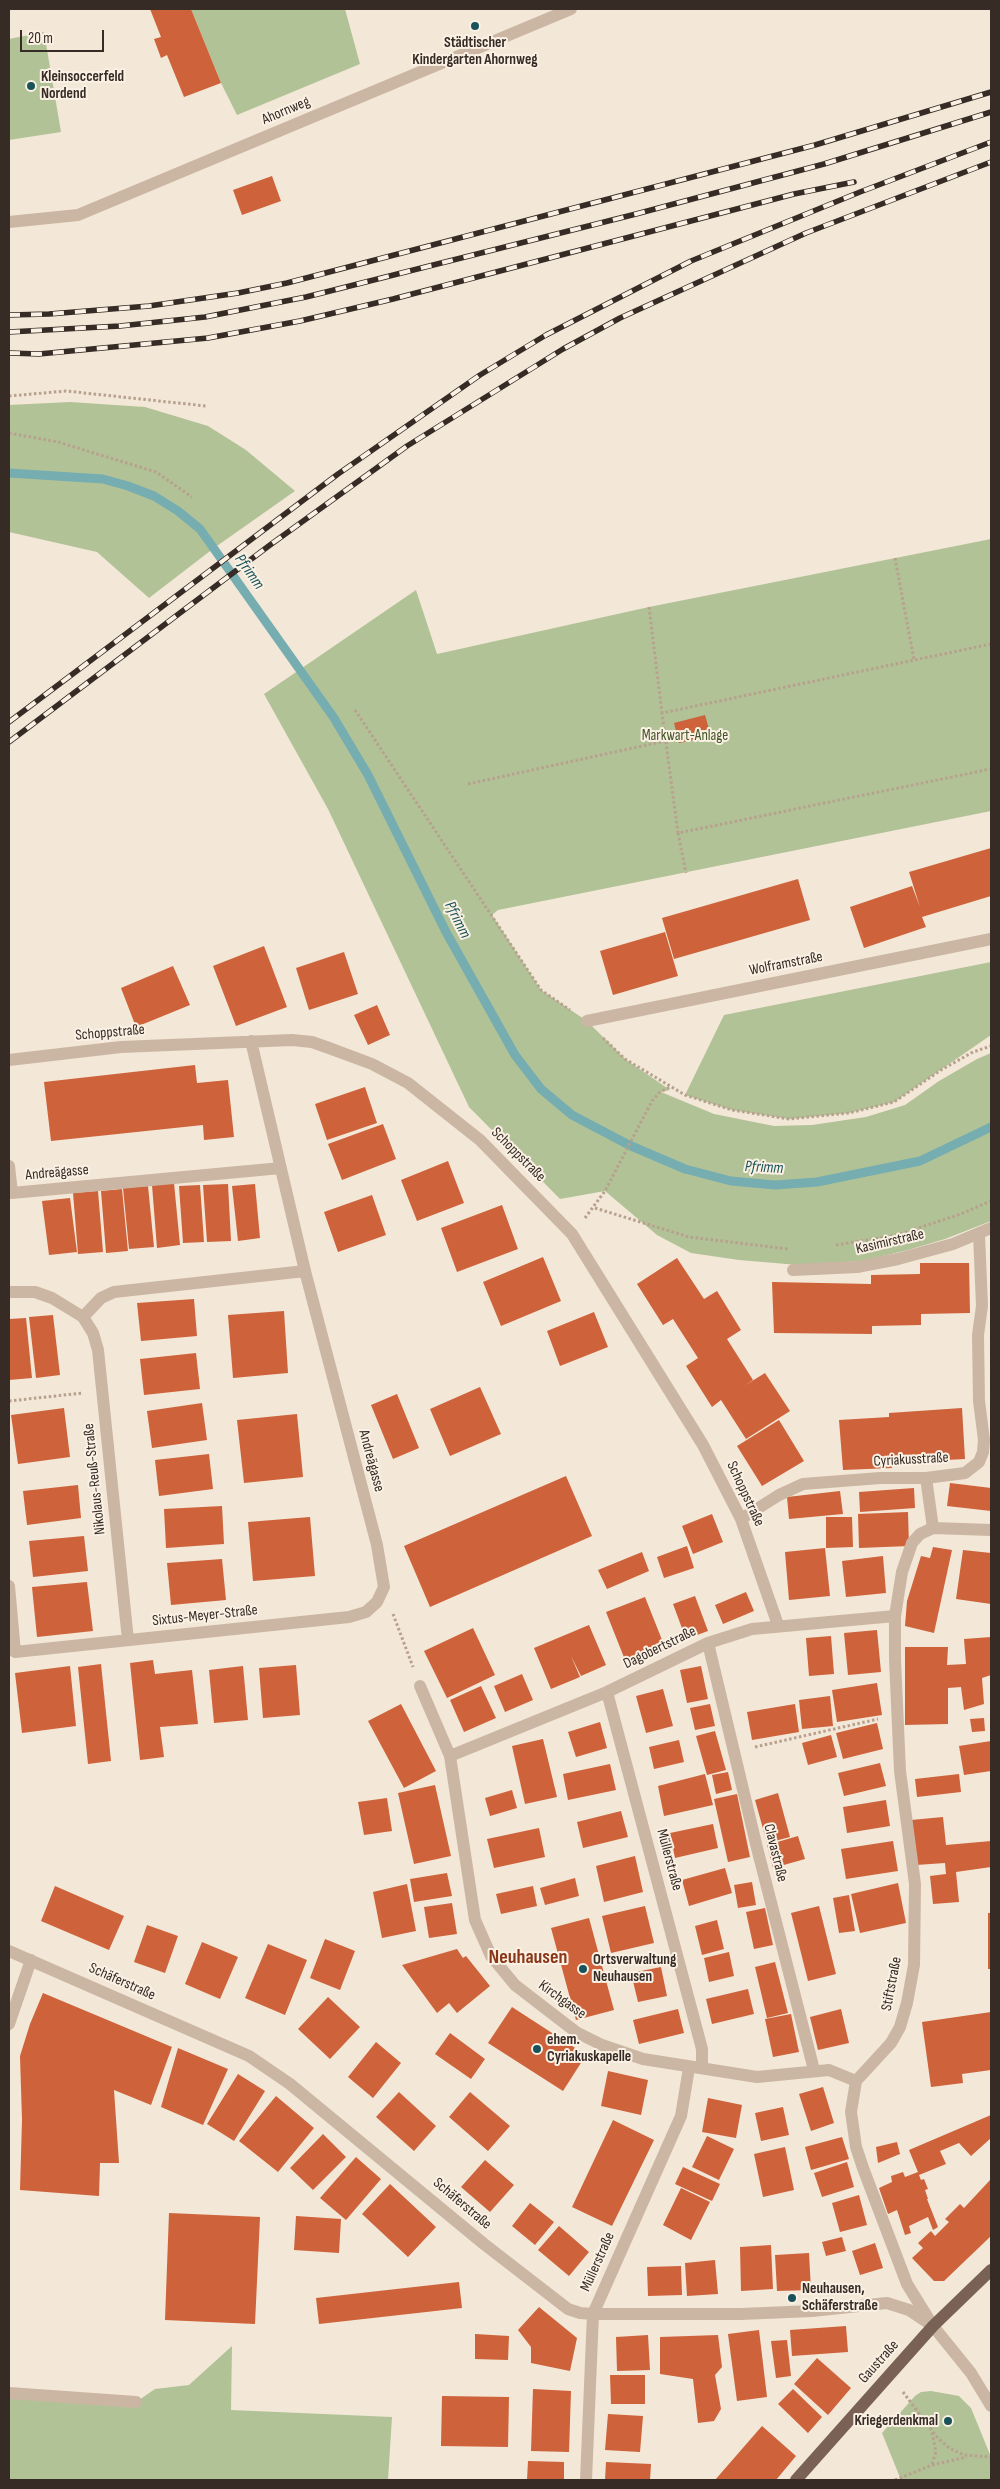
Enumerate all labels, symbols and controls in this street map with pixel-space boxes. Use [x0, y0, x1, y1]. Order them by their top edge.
scale bar [22, 20, 106, 52]
marker: Städtischer Kindergarten Ahornweg [469, 20, 481, 32]
text: 20 m [28, 29, 53, 48]
place label: Städtischer Kindergarten Ahornweg [412, 34, 538, 69]
place label: Kleinsoccerfeld Nordend [41, 68, 124, 103]
marker: Kleinsoccerfeld Nordend [25, 80, 37, 92]
street label: Ahornweg [259, 93, 313, 129]
water label: Pfrimm [230, 551, 268, 593]
park label: Markwart-Anlage [642, 727, 728, 745]
water label: Pfrimm [440, 898, 474, 942]
street label: Wolframstraße [748, 948, 824, 980]
street label: Schoppstraße [75, 1021, 145, 1045]
street label: Schoppstraße [487, 1124, 549, 1186]
water label: Pfrimm [744, 1157, 784, 1179]
street label: Andreägasse [25, 1161, 89, 1185]
street label: Kasimirstraße [854, 1225, 926, 1259]
street label: Nikolaus-Reuß-Straße [80, 1422, 110, 1536]
street label: Andreägasse [354, 1428, 388, 1494]
street label: Cyriakusstraße [873, 1449, 949, 1471]
street label: Schoppstraße [722, 1459, 768, 1529]
street label: Sixtus-Meyer-Straße [151, 1602, 259, 1630]
street label: Dagobertstraße [621, 1623, 699, 1673]
street label: Clavastraße [759, 1822, 791, 1884]
street label: Müllerstraße [652, 1827, 686, 1893]
district label: Neuhausen [489, 1946, 567, 1970]
place label: Ortsverwaltung Neuhausen [593, 1951, 676, 1986]
street label: Stiftstraße [878, 1955, 906, 2013]
street label: Schäferstraße [86, 1959, 158, 2005]
marker: Ortsverwaltung Neuhausen [577, 1963, 589, 1975]
street label: Kirchgasse [535, 1977, 589, 2023]
place label: ehem. Cyriakuskapelle [547, 2031, 631, 2066]
marker: ehem. Cyriakuskapelle [531, 2043, 543, 2055]
street label: Schäferstraße [429, 2174, 495, 2234]
street label: Müllerstraße [577, 2230, 619, 2294]
place label: Neuhausen, Schäferstraße [802, 2280, 878, 2315]
marker: Neuhausen, Schäferstraße [786, 2292, 798, 2304]
street label: Gaustraße [855, 2337, 903, 2387]
place label: Kriegerdenkmal [854, 2412, 938, 2430]
marker: Kriegerdenkmal [942, 2415, 954, 2427]

